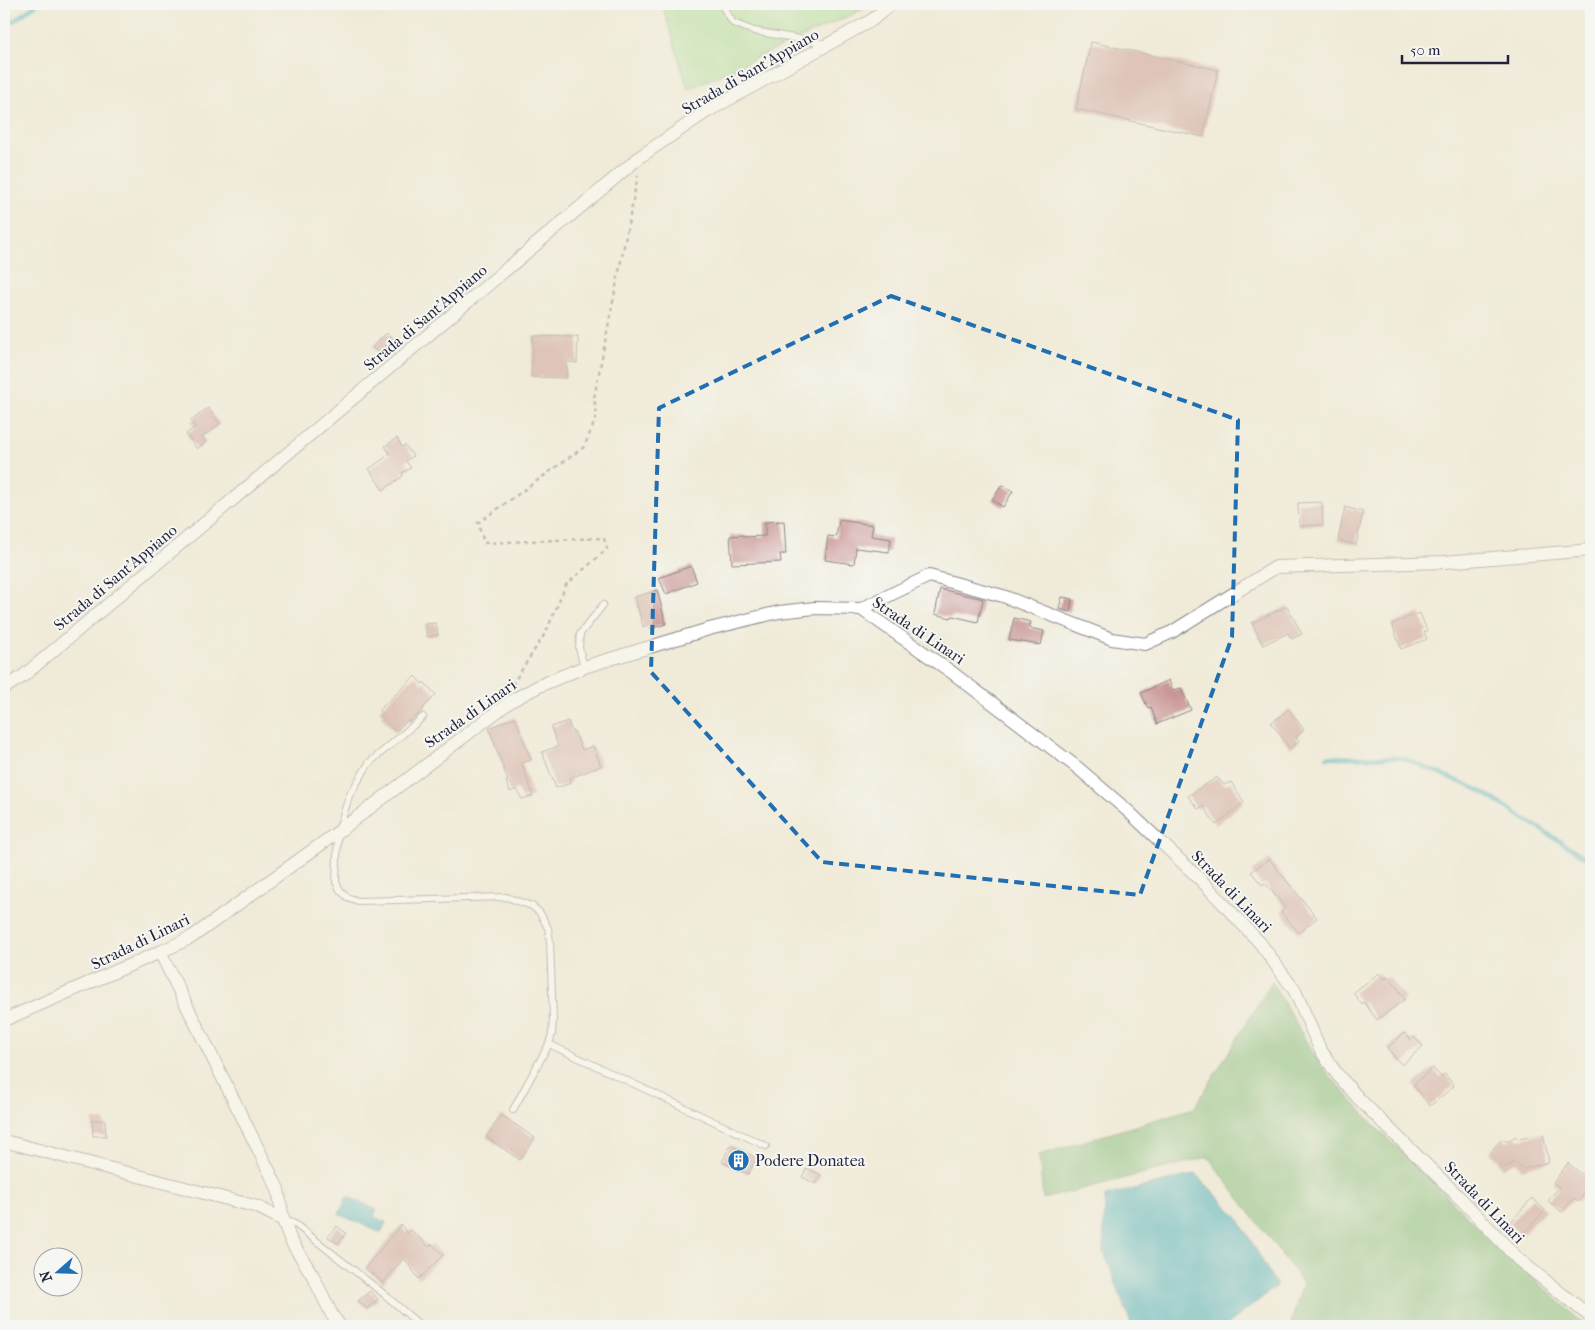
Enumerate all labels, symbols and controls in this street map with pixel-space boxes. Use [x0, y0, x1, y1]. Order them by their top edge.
street label: Strada di Sant'Appiano [678, 24, 822, 118]
scale bar [1402, 32, 1509, 64]
text: 50 m [1410, 41, 1441, 59]
street label: Strada di Sant'Appiano [360, 260, 491, 374]
street label: Strada di Sant'Appiano [50, 520, 181, 634]
street label: Strada di Linari [869, 593, 969, 668]
street label: Strada di Linari [421, 675, 520, 752]
street label: Strada di Linari [1188, 846, 1276, 937]
street label: Strada di Linari [88, 909, 193, 973]
building icon: Podere Donatea [727, 1148, 751, 1172]
place label: Podere Donatea [755, 1151, 866, 1170]
street label: Strada di Linari [1441, 1157, 1529, 1248]
north arrow [32, 1248, 82, 1298]
text: N [36, 1268, 56, 1284]

